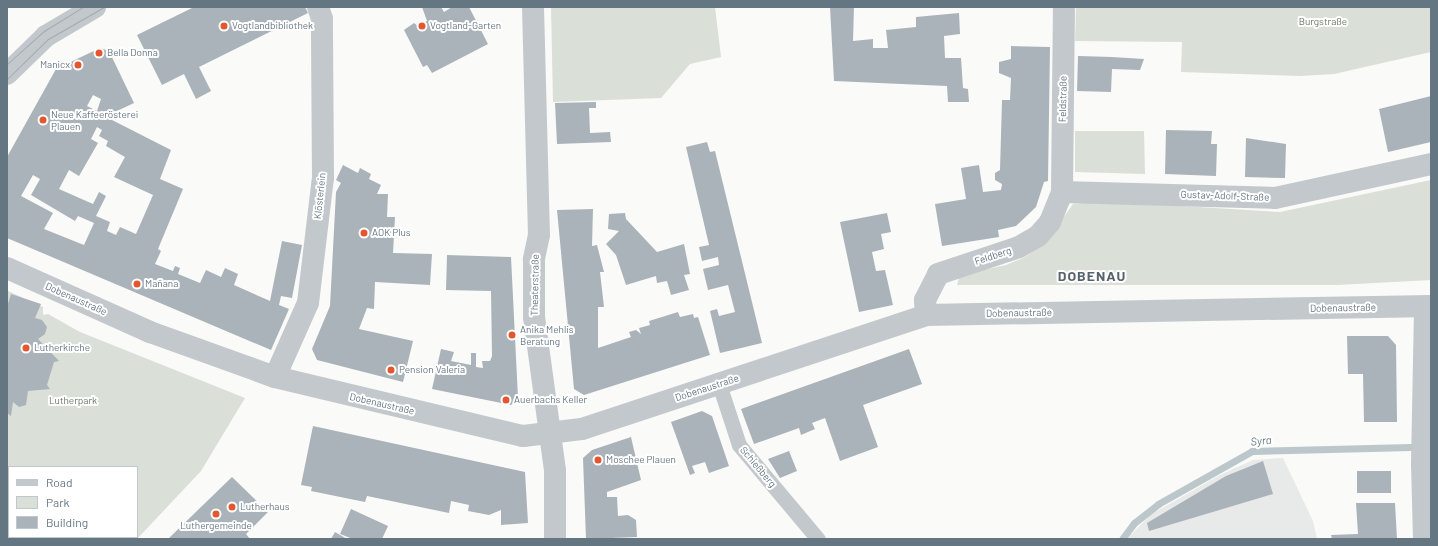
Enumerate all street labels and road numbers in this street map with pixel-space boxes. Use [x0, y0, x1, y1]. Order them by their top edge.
street label: Feldstraße [1057, 76, 1069, 122]
street label: Klösterlein [312, 172, 328, 220]
street label: Gustav-Adolf-Straße [1180, 188, 1270, 204]
street label: Feldberg [973, 244, 1013, 268]
street label: Theaterstraße [528, 254, 542, 316]
street label: Dobenaustraße [43, 280, 109, 318]
street label: Dobenaustraße [1310, 301, 1376, 315]
street label: Dobenaustraße [986, 306, 1052, 320]
street label: Dobenaustraße [674, 372, 740, 404]
street label: Dobenaustraße [348, 391, 416, 417]
street label: Schießberg [738, 444, 778, 490]

